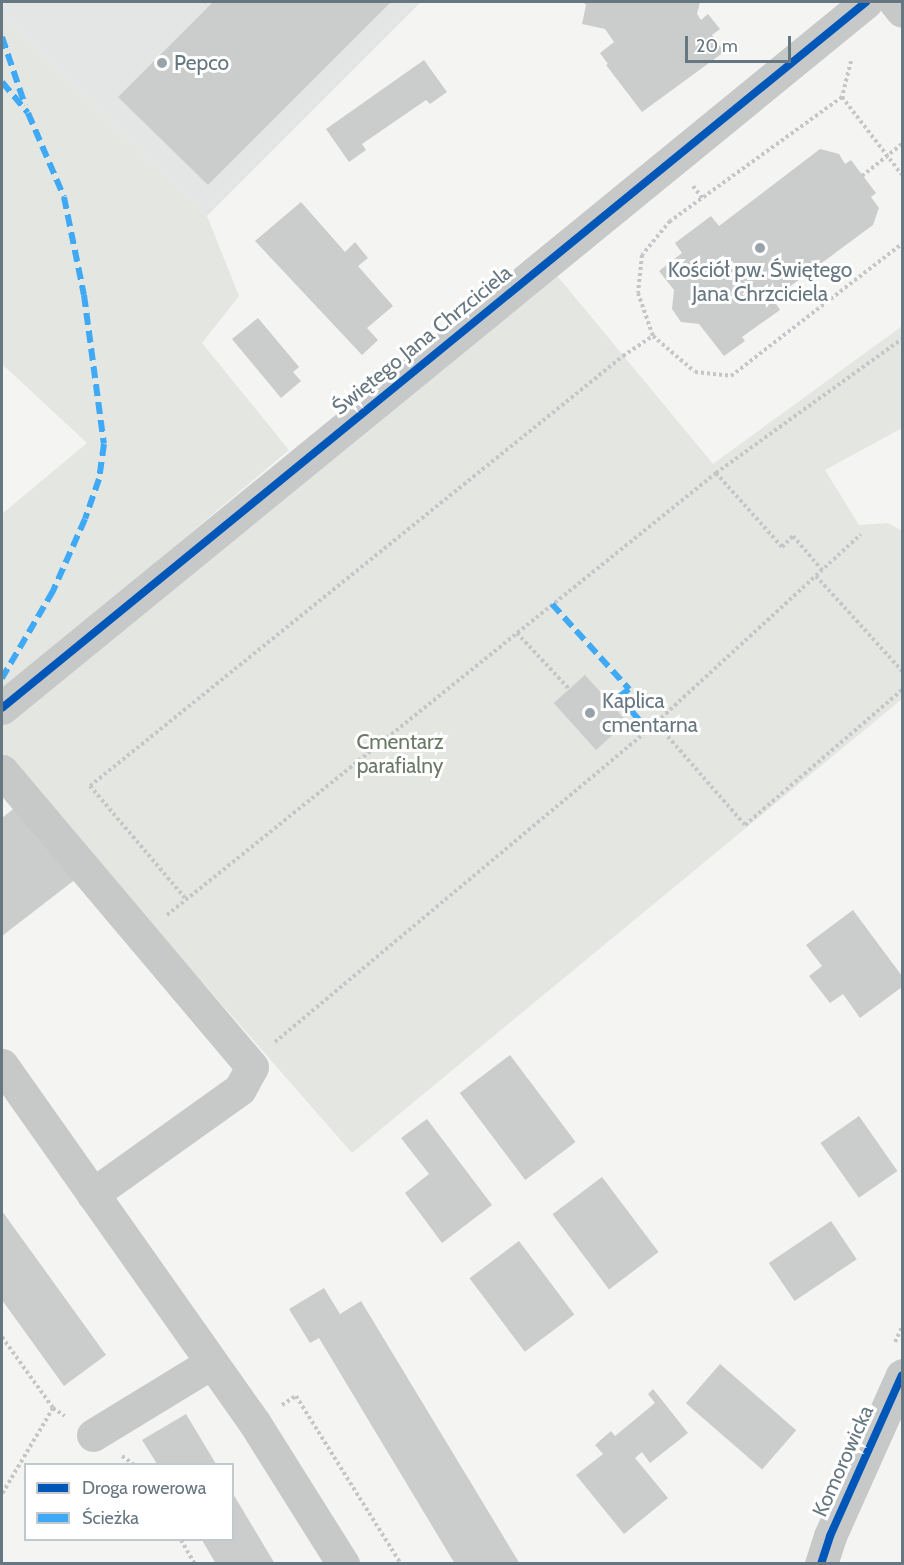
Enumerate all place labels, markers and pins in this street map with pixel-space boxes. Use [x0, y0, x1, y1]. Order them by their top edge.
place label: Pepco [174, 50, 229, 76]
marker: Pepco [155, 56, 169, 70]
marker: Kościół pw. Świętego Jana Chrzciciela [753, 241, 767, 255]
place label: Kościół pw. Świętego Jana Chrzciciela [668, 257, 852, 307]
place label: Kaplica cmentarna [602, 688, 698, 738]
marker: Kaplica cmentarna [583, 706, 597, 720]

